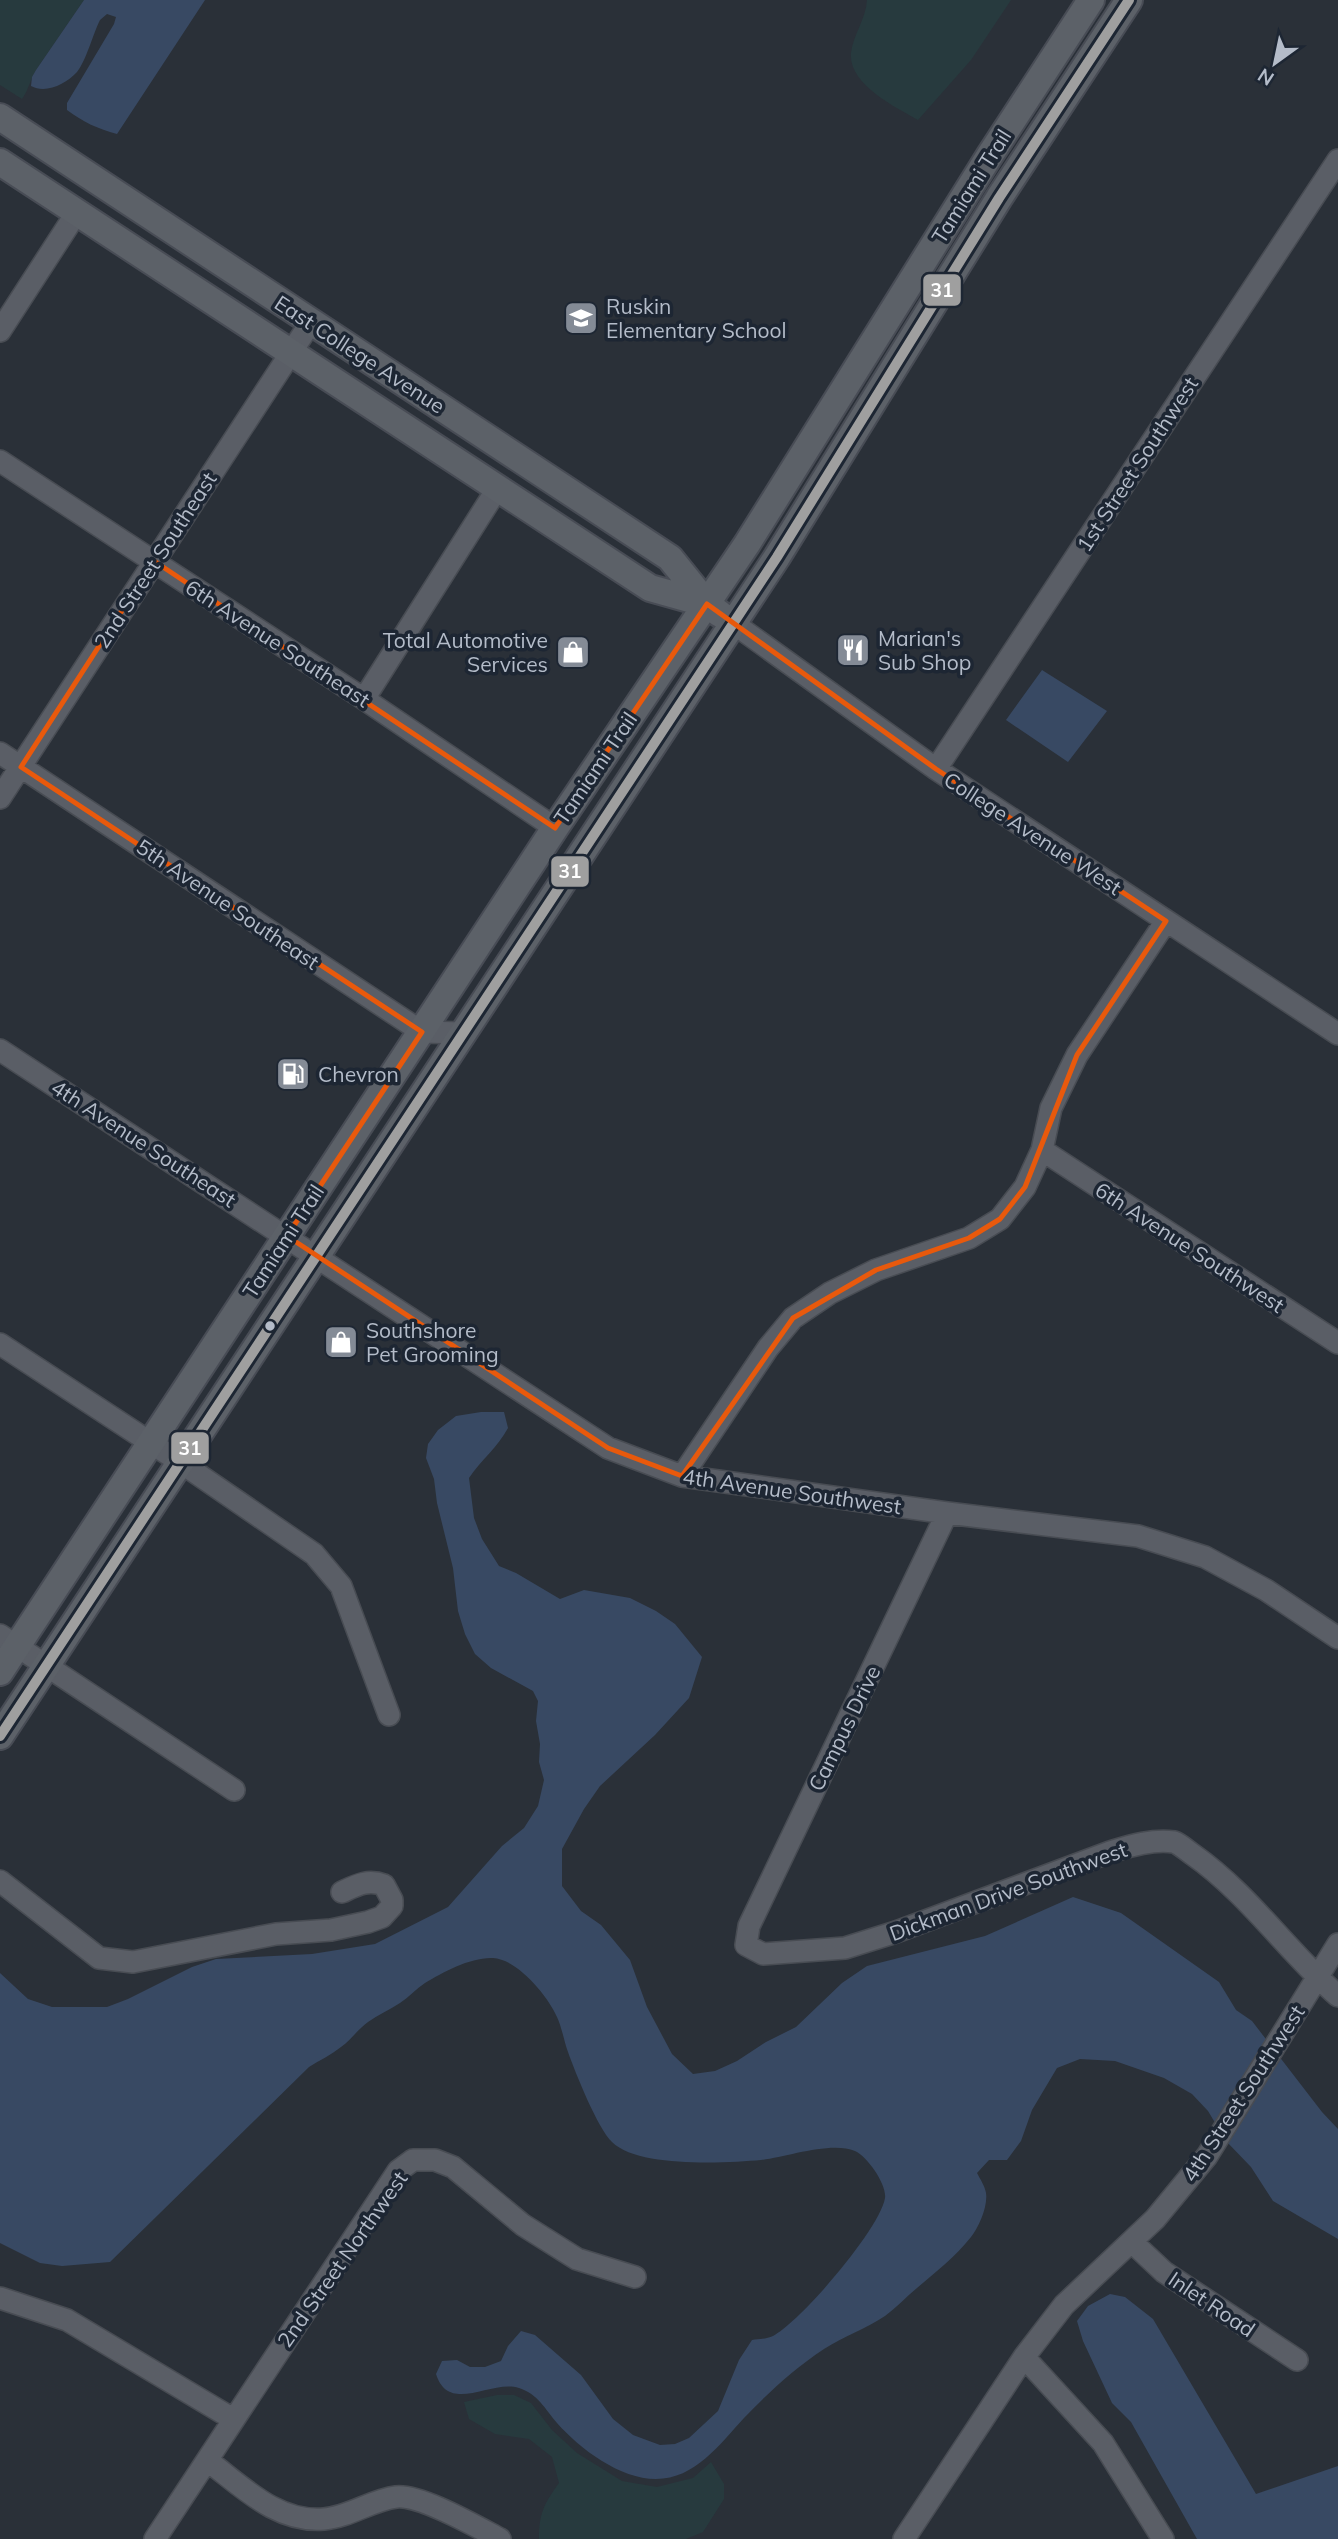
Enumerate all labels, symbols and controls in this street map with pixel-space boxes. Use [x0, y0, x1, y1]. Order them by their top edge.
north arrow [1240, 28, 1310, 98]
text: N [1253, 63, 1278, 91]
street label: Tamiami Trail [926, 124, 1016, 248]
line badge: 31 [922, 273, 962, 307]
text: 31 [931, 278, 953, 302]
street label: East College Avenue [270, 289, 450, 419]
place label: Ruskin Elementary School [606, 293, 787, 343]
school or university icon: Ruskin Elementary School [562, 299, 600, 337]
street label: 1st Street Southwest [1071, 372, 1203, 556]
street label: 2nd Street Southeast [88, 467, 222, 653]
street label: 6th Avenue Southeast [181, 574, 375, 712]
place label: Marian's Sub Shop [878, 625, 971, 675]
place label: Total Automotive Services [383, 627, 548, 677]
restaurant icon: Marian's Sub Shop [834, 631, 872, 669]
shop icon: Total Automotive Services [554, 633, 592, 671]
street label: Tamiami Trail [548, 707, 642, 829]
street label: College Avenue West [939, 766, 1127, 900]
street label: 5th Avenue Southeast [132, 833, 324, 975]
line badge: 31 [550, 855, 590, 888]
text: 31 [559, 859, 581, 883]
fuel station icon: Chevron [274, 1055, 312, 1093]
place label: Chevron [318, 1061, 399, 1087]
street label: 4th Avenue Southeast [47, 1074, 241, 1212]
street label: 6th Avenue Southwest [1091, 1176, 1289, 1318]
street label: Tamiami Trail [237, 1179, 329, 1303]
place label: Southshore Pet Grooming [366, 1317, 499, 1367]
unlabelled marker [263, 1319, 277, 1333]
shop icon: Southshore Pet Grooming [322, 1323, 360, 1361]
line badge: 31 [170, 1431, 210, 1465]
text: 31 [179, 1436, 201, 1460]
street label: 4th Avenue Southwest [681, 1463, 903, 1519]
street label: Campus Drive [802, 1661, 886, 1795]
street label: Dickman Drive Southwest [886, 1836, 1130, 1946]
street label: 4th Street Southwest [1176, 2000, 1310, 2186]
street label: 2nd Street Northwest [271, 2166, 413, 2352]
street label: Inlet Road [1164, 2266, 1260, 2342]

